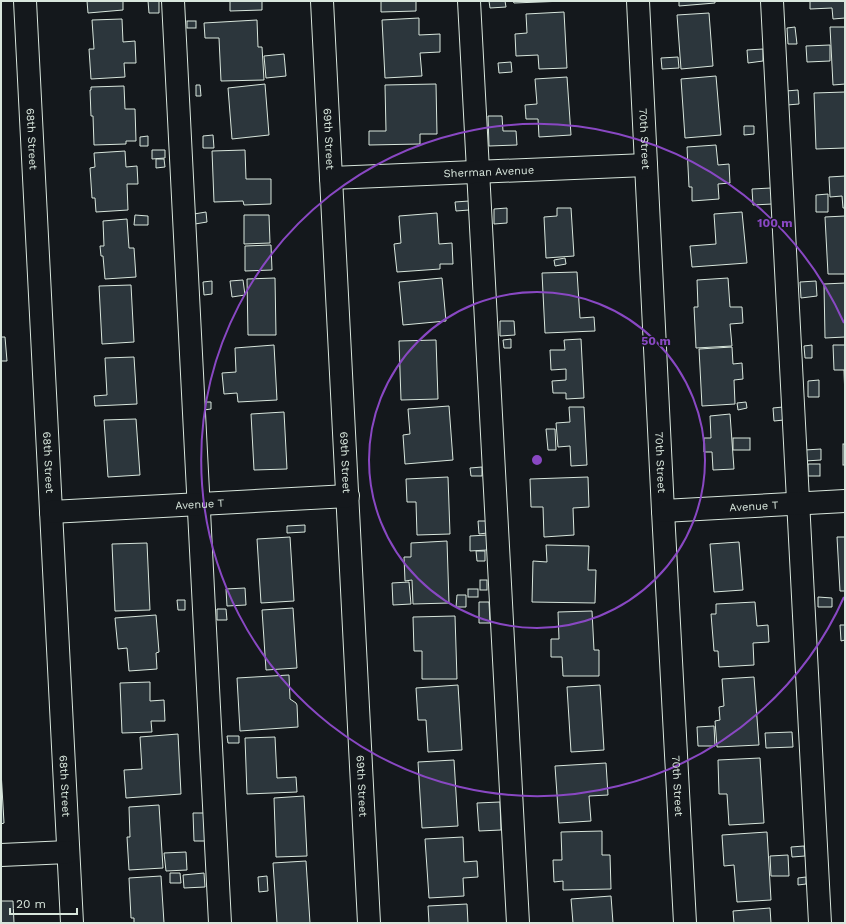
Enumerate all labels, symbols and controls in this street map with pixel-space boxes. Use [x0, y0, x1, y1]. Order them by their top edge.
street label: 68th Street [24, 108, 40, 170]
street label: 69th Street [321, 108, 337, 170]
street label: 70th Street [637, 108, 653, 170]
street label: Sherman Avenue [443, 163, 534, 180]
text: 100 m [757, 216, 793, 230]
text: 50 m [641, 334, 671, 348]
street label: 68th Street [40, 431, 57, 494]
street label: 69th Street [337, 431, 354, 494]
street label: 70th Street [653, 432, 669, 494]
centre of rings [530, 453, 544, 467]
street label: Avenue T [175, 496, 225, 512]
street label: Avenue T [729, 498, 779, 514]
street label: 68th Street [57, 755, 73, 818]
street label: 69th Street [354, 755, 370, 818]
street label: 70th Street [670, 755, 686, 817]
scale bar [10, 890, 77, 916]
text: 20 m [16, 897, 46, 911]

